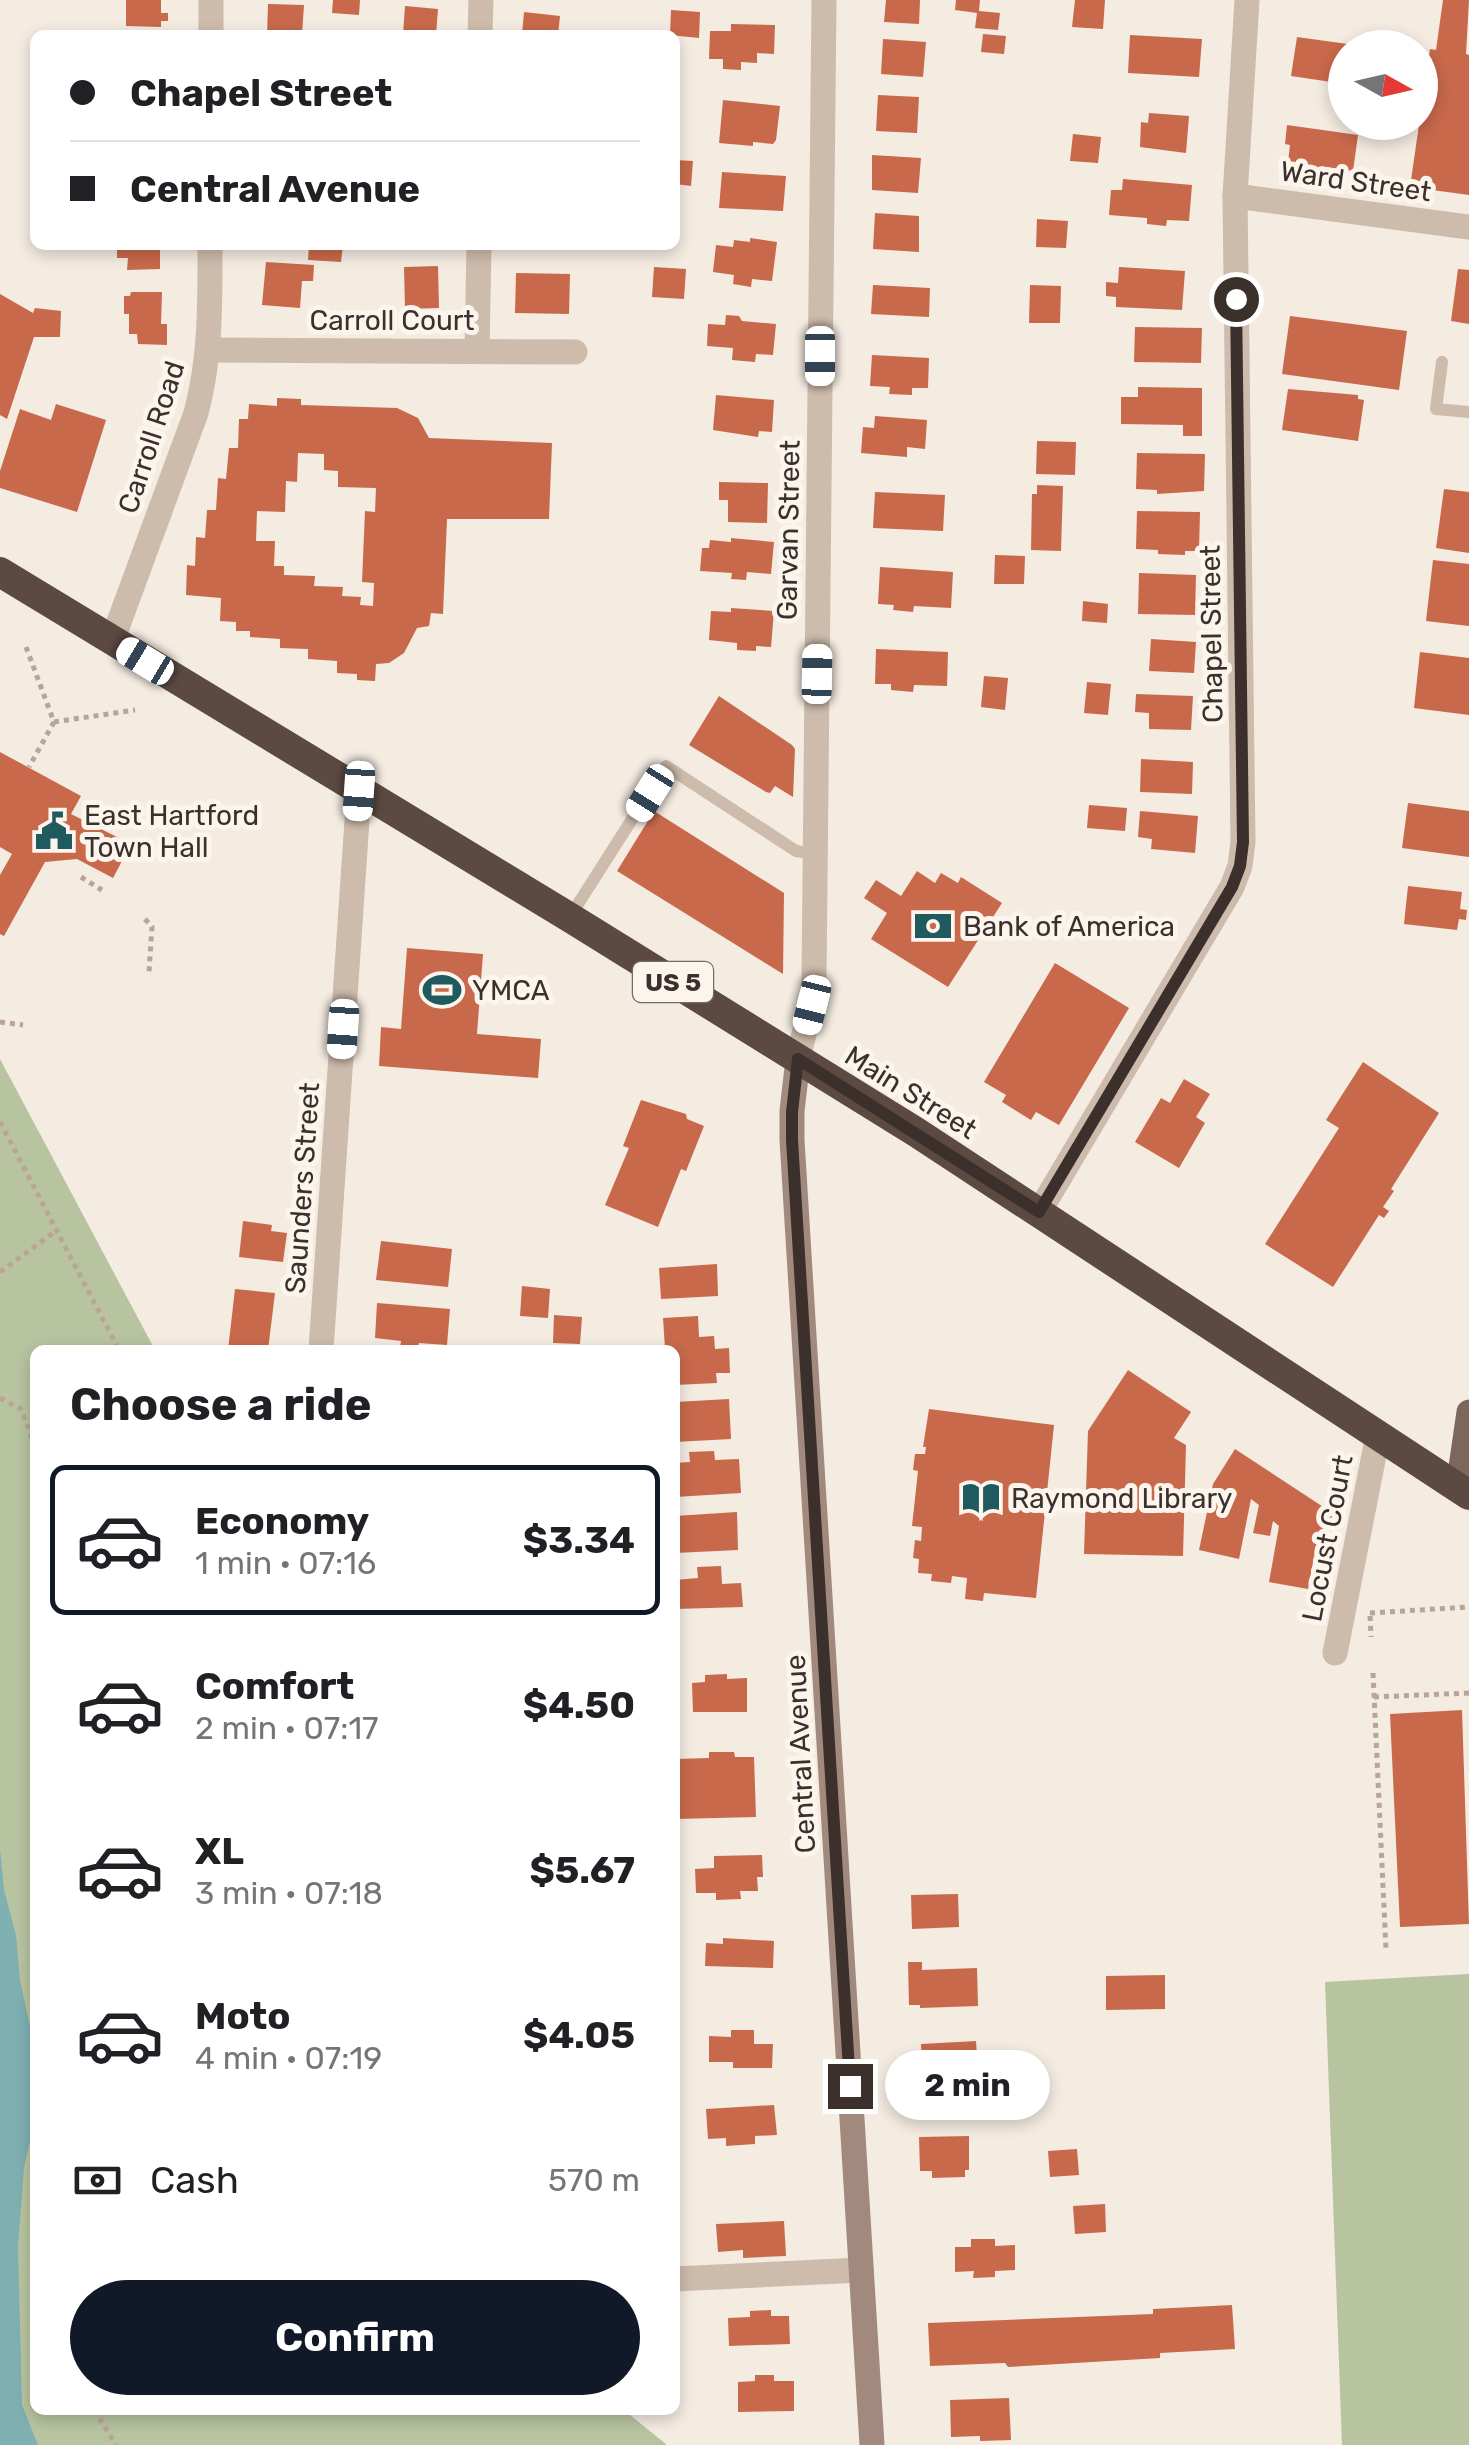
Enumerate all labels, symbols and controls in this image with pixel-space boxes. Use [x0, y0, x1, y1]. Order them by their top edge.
north arrow [1328, 30, 1438, 140]
map controls [1328, 30, 1438, 140]
text: Chapel Street [130, 70, 392, 116]
street label: Ward Street [1278, 155, 1434, 208]
text: Central Avenue [130, 166, 420, 212]
route start [1214, 277, 1259, 322]
street label: Carroll Court [310, 304, 474, 337]
car [805, 326, 835, 386]
street label: Carroll Road [111, 357, 192, 517]
street label: Garvan Street [770, 440, 807, 620]
street label: Chapel Street [1193, 545, 1230, 723]
car [112, 633, 178, 689]
car [801, 644, 833, 704]
car [342, 760, 376, 822]
car [621, 760, 679, 826]
place label: East Hartford Town Hall [84, 799, 259, 864]
public building icon: East Hartford Town Hall [33, 810, 75, 852]
bank icon: Bank of America [912, 905, 954, 947]
place label: Bank of America [963, 910, 1175, 943]
road number: US 5 [633, 962, 713, 1002]
sports icon: YMCA [421, 969, 463, 1011]
car [790, 972, 834, 1038]
place label: YMCA [472, 974, 550, 1007]
car [326, 998, 360, 1060]
street label: Main Street [839, 1039, 983, 1146]
street label: Saunders Street [279, 1081, 326, 1295]
text: Choose a ride [70, 1378, 372, 1431]
street label: Locust Court [1295, 1452, 1360, 1624]
library icon: Raymond Library [960, 1477, 1002, 1519]
place label: Raymond Library [1011, 1482, 1233, 1515]
icon: car [75, 1495, 165, 1585]
text: Economy [195, 1498, 369, 1544]
text: $3.34 [523, 1517, 635, 1563]
text: 1 min · 07:16 [195, 1544, 376, 1582]
street label: Central Avenue [779, 1654, 822, 1854]
icon: car [75, 1660, 165, 1750]
text: Comfort [195, 1663, 354, 1709]
text: $4.50 [523, 1682, 635, 1728]
text: 2 min · 07:17 [195, 1709, 379, 1747]
icon: car [75, 1825, 165, 1915]
text: XL [195, 1828, 244, 1874]
text: $5.67 [529, 1847, 635, 1893]
text: 3 min · 07:18 [195, 1874, 383, 1912]
icon: car [75, 1990, 165, 2080]
text: Moto [195, 1993, 291, 2039]
text: $4.05 [523, 2012, 635, 2058]
text: 4 min · 07:19 [195, 2039, 382, 2077]
callout: 2 min [885, 2051, 1050, 2121]
route end [828, 2064, 873, 2109]
text: 2 min [924, 2066, 1011, 2104]
icon: cash [70, 2153, 125, 2208]
text: Cash [150, 2157, 239, 2203]
text: 570 m [548, 2161, 640, 2199]
button: Confirm [70, 2280, 640, 2395]

